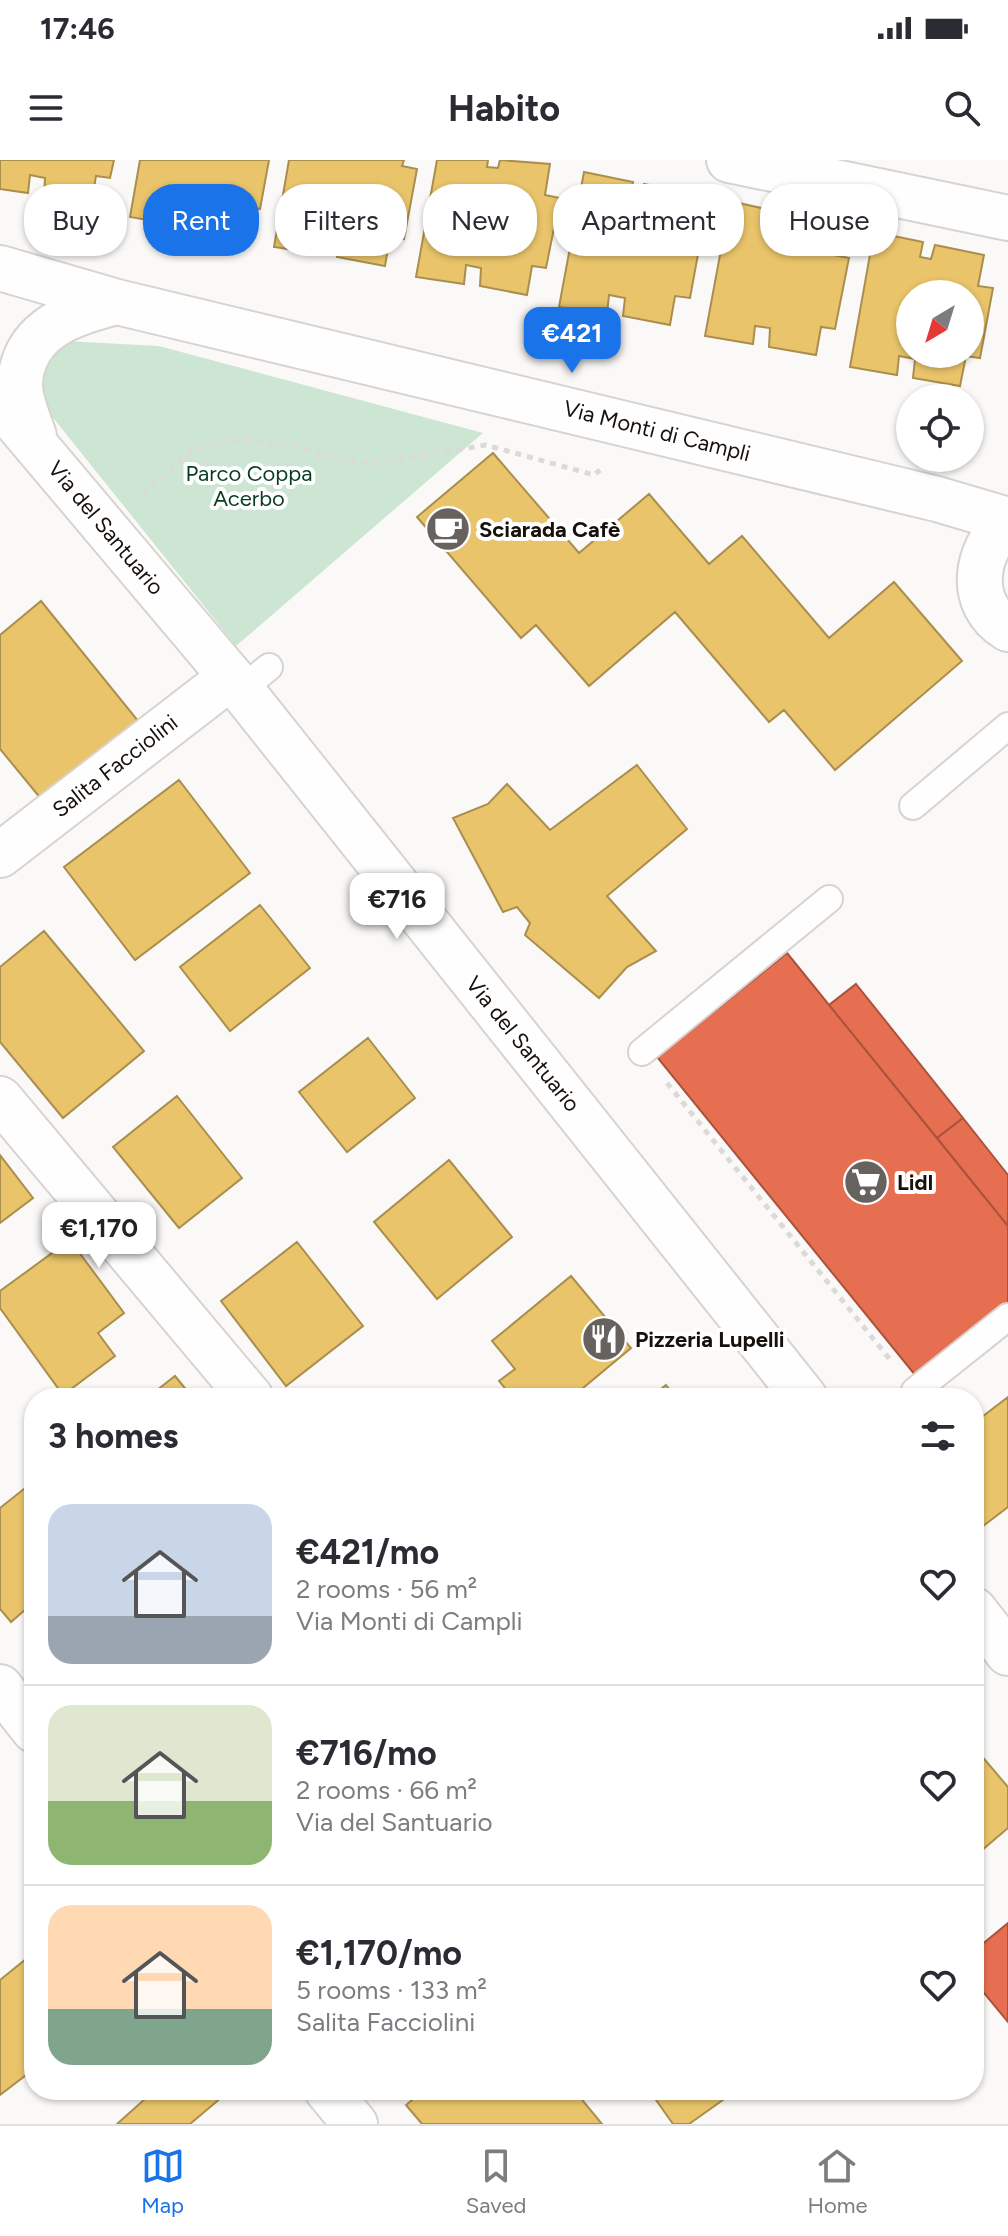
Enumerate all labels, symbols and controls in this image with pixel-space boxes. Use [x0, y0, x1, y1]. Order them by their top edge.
text: 17:46 [40, 10, 115, 47]
icon: menu [24, 86, 68, 130]
icon: search [940, 86, 984, 130]
text: Habito [448, 87, 560, 130]
chip: Buy [24, 184, 127, 256]
chip: Rent [143, 184, 259, 256]
chip: Filters [275, 184, 407, 256]
chip: New [423, 184, 537, 256]
chip: Apartment [553, 184, 744, 256]
chip: House [760, 184, 898, 256]
north arrow [896, 280, 984, 368]
map controls [896, 280, 984, 472]
pin: €421 [525, 307, 619, 375]
text: €421 [542, 317, 602, 349]
button: locate [896, 384, 984, 472]
street label: Via Monti di Campli [561, 395, 753, 467]
street label: Via del Santuario [42, 456, 170, 600]
park label: Parco Coppa Acerbo [185, 460, 313, 512]
cafe icon: Sciarada Cafè [424, 505, 472, 553]
place label: Sciarada Cafè [479, 516, 620, 543]
street label: Salita Facciolini [47, 709, 183, 823]
pin: €716 [350, 873, 444, 941]
text: €716 [368, 883, 426, 915]
street label: Via del Santuario [460, 971, 586, 1117]
supermarket icon: Lidl [842, 1158, 890, 1206]
place label: Lidl [897, 1169, 933, 1196]
pin: €1,170 [34, 1202, 164, 1270]
text: €1,170 [60, 1212, 138, 1244]
restaurant icon: Pizzeria Lupelli [580, 1315, 628, 1363]
place label: Pizzeria Lupelli [635, 1326, 785, 1353]
icon: filters [916, 1414, 960, 1458]
text: 3 homes [48, 1416, 178, 1457]
text: €421/mo [296, 1532, 439, 1573]
icon: home [112, 1536, 208, 1632]
icon: heart [916, 1562, 960, 1606]
text: 2 rooms · 56 m² [296, 1573, 477, 1605]
text: Via Monti di Campli [296, 1605, 523, 1637]
text: €716/mo [296, 1733, 437, 1774]
icon: home [112, 1737, 208, 1833]
icon: heart [916, 1763, 960, 1807]
text: 2 rooms · 66 m² [296, 1774, 477, 1806]
text: Via del Santuario [296, 1806, 493, 1838]
text: €1,170/mo [296, 1933, 462, 1974]
icon: home [112, 1937, 208, 2033]
icon: heart [916, 1963, 960, 2007]
text: 5 rooms · 133 m² [296, 1974, 487, 2006]
text: Salita Facciolini [296, 2006, 475, 2038]
tab: Map [141, 2144, 185, 2219]
tab: Saved [466, 2144, 526, 2219]
tab: Home [807, 2144, 867, 2219]

